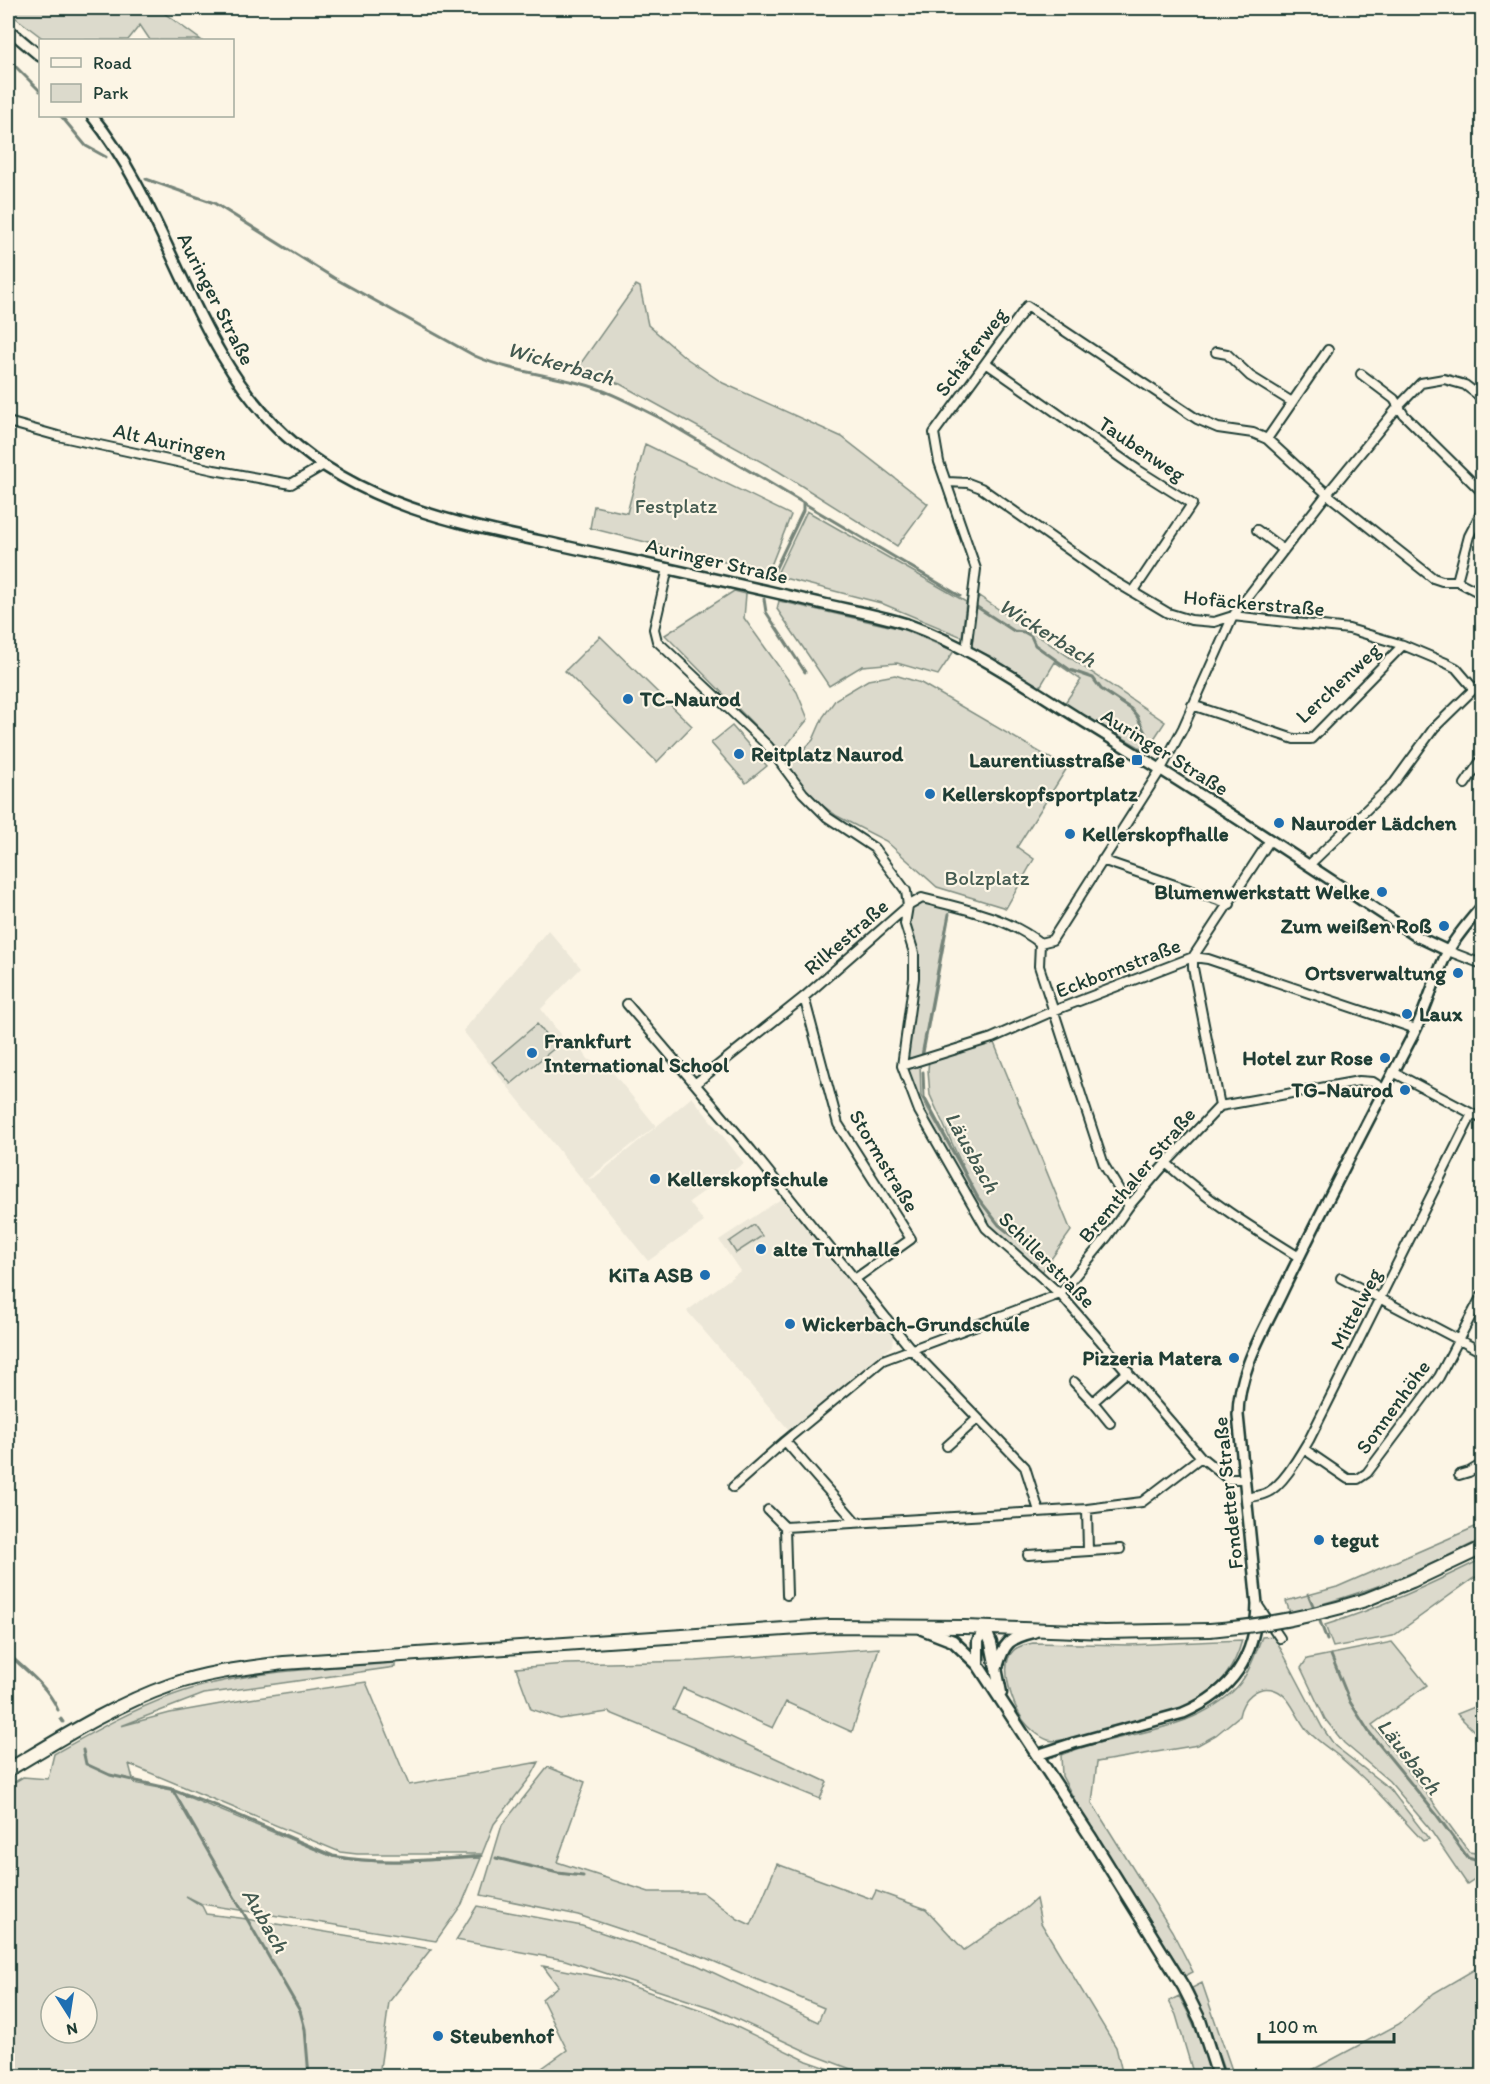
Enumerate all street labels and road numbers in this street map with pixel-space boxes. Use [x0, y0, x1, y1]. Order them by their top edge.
street label: Auringer Straße [172, 228, 261, 369]
street label: Schäferweg [929, 302, 1012, 401]
street label: Taubenweg [1094, 410, 1191, 487]
street label: Alt Auringen [111, 417, 229, 466]
street label: Auringer Straße [643, 532, 791, 589]
street label: Hofäckerstraße [1182, 584, 1326, 621]
street label: Lerchenweg [1290, 637, 1385, 728]
street label: Auringer Straße [1097, 702, 1234, 801]
street label: Rilkestraße [798, 893, 893, 980]
street label: Eckbornstraße [1052, 932, 1184, 1003]
street label: Bremthaler Straße [1073, 1102, 1200, 1247]
street label: Stormstraße [844, 1105, 925, 1216]
street label: Schillerstraße [994, 1206, 1101, 1313]
street label: Mittelweg [1324, 1264, 1387, 1354]
street label: Sonnenhöhe [1350, 1355, 1435, 1459]
street label: Fondetter Straße [1207, 1415, 1248, 1571]

